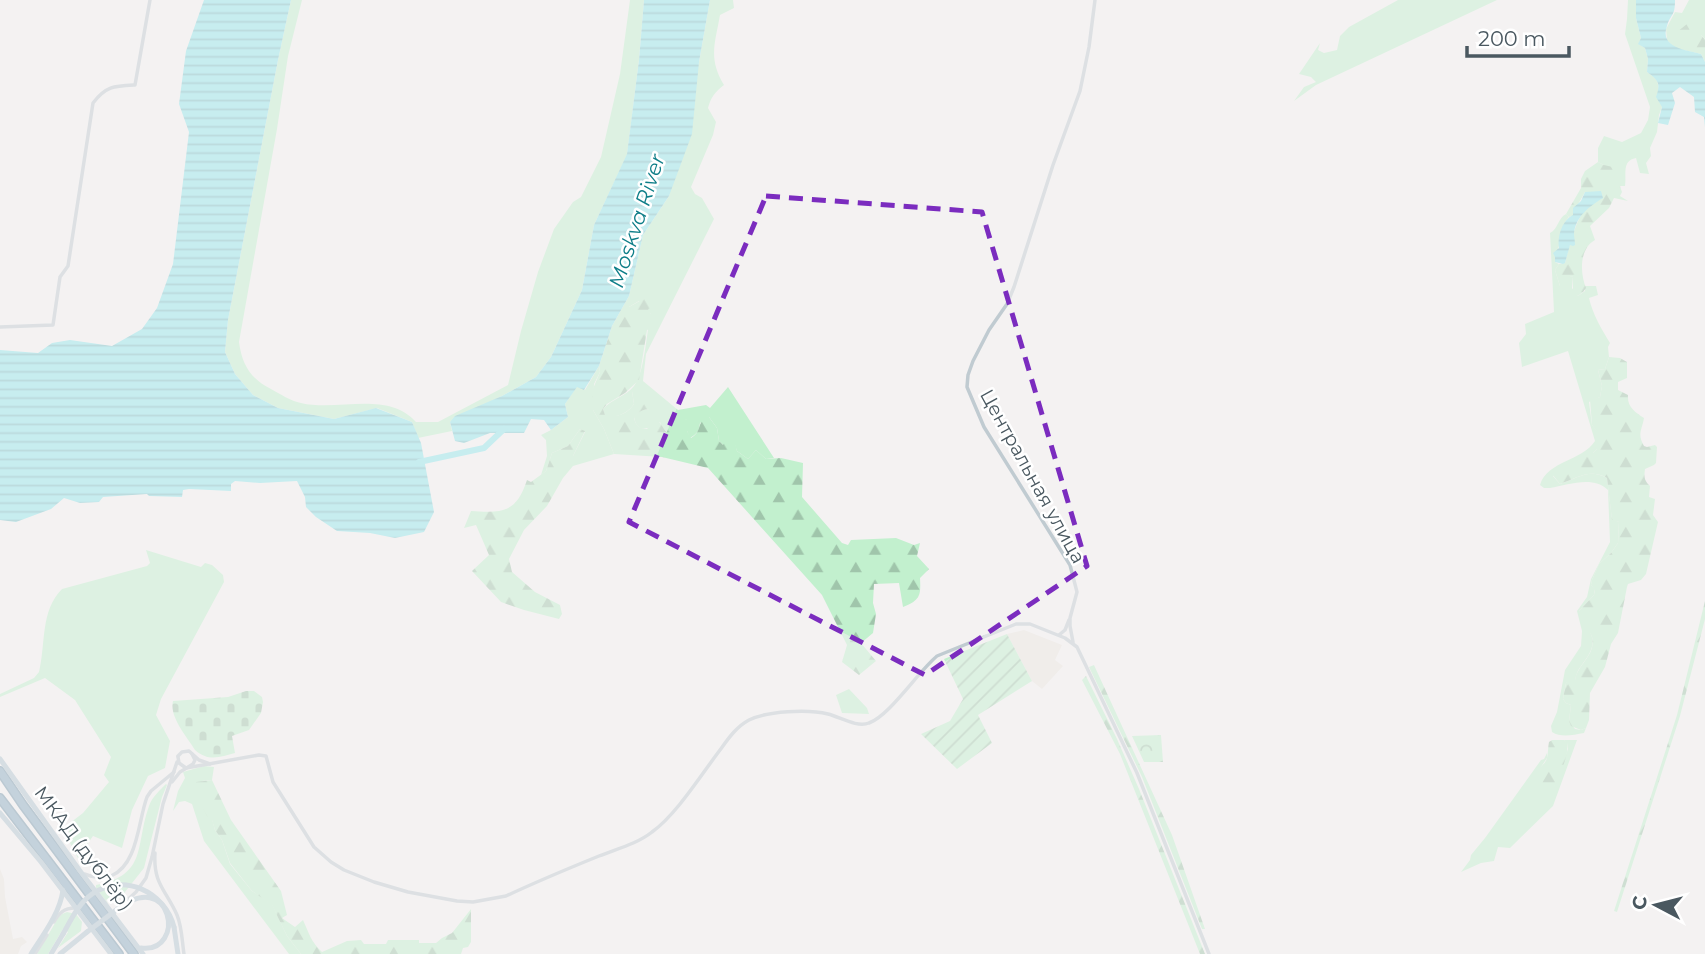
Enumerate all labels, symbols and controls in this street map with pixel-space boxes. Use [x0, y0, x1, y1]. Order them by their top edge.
scale bar [1467, 14, 1568, 58]
text: 200 m [1478, 26, 1545, 51]
water label: Moskva River [603, 150, 670, 291]
street label: Центральная улица [975, 385, 1090, 567]
street label: МКАД (дублёр) [29, 782, 138, 915]
north arrow [1621, 870, 1691, 940]
text: С [1627, 895, 1652, 911]

